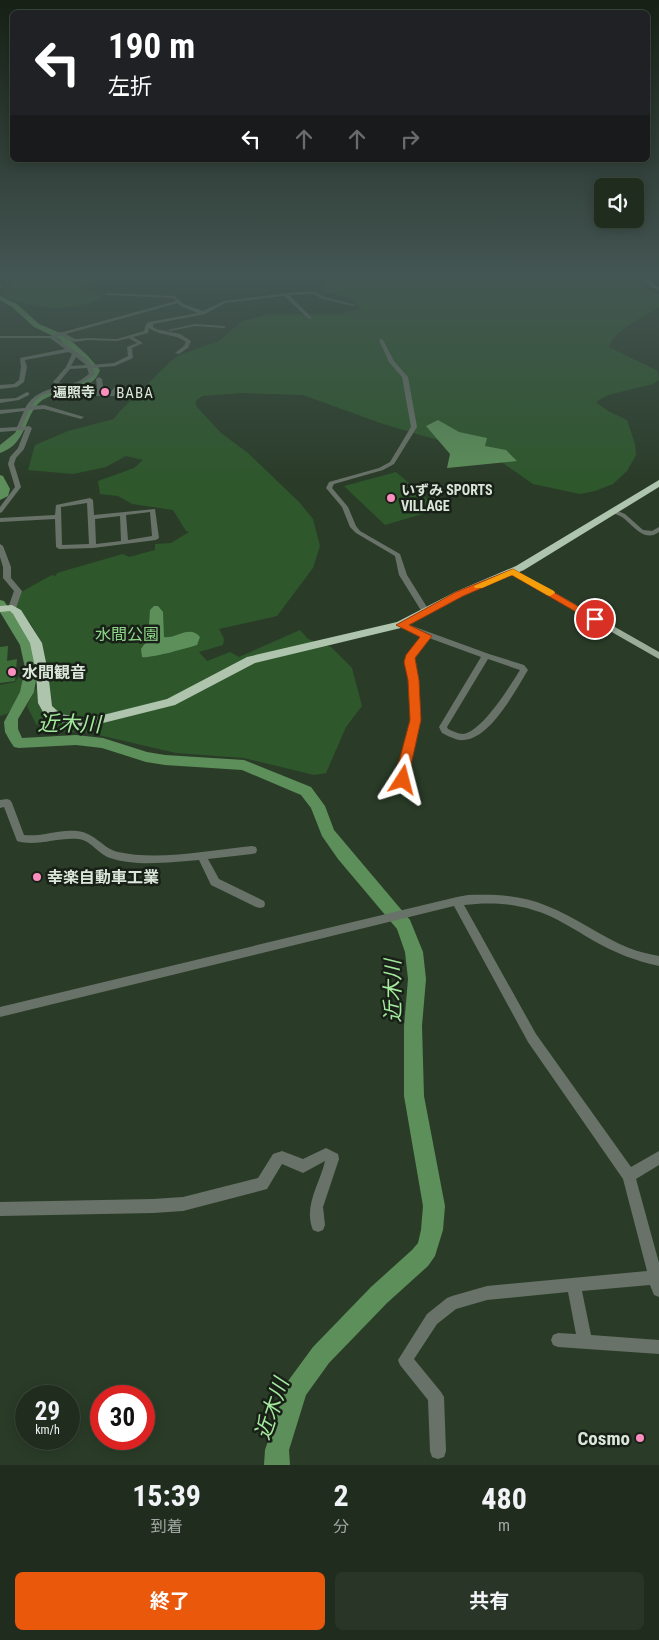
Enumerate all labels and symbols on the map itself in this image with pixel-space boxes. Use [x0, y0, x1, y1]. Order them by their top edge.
place label: 遍照寺 [53, 384, 95, 400]
district label: BABA [116, 384, 154, 402]
marker: 遍照寺 [99, 386, 111, 398]
place label: いずみ SPORTS VILLAGE [401, 482, 493, 514]
marker: いずみ SPORTS VILLAGE [385, 492, 397, 504]
pin [574, 598, 616, 640]
park label: 水間公園 [95, 625, 159, 644]
place label: 水間観音 [22, 663, 86, 682]
marker: 水間観音 [6, 666, 18, 678]
water label: 近木川 [37, 711, 103, 737]
position arrow [376, 753, 428, 805]
place label: 幸楽自動車工業 [47, 868, 159, 887]
marker: 幸楽自動車工業 [31, 871, 43, 883]
water label: 近木川 [381, 958, 405, 1023]
water label: 近木川 [250, 1373, 294, 1443]
speed limit sign: 30 [90, 1385, 155, 1450]
place label: Cosmo [578, 1427, 630, 1450]
marker: Cosmo [634, 1432, 646, 1444]

